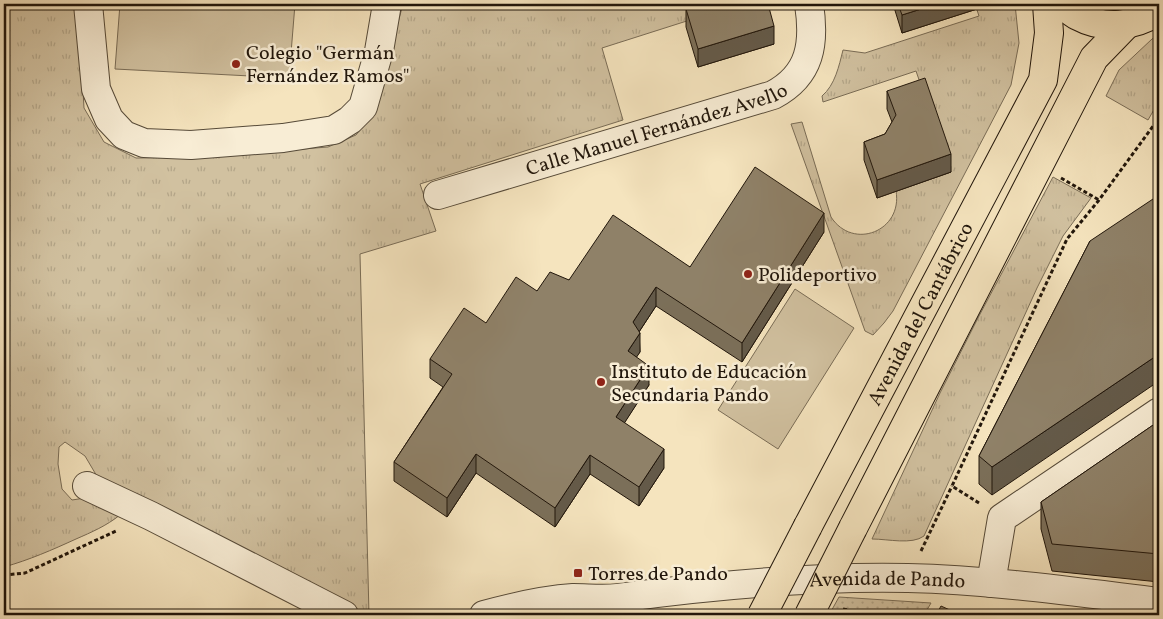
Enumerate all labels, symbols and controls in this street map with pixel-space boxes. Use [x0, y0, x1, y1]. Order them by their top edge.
place label: Colegio "Germán Fernández Ramos" [246, 40, 410, 91]
marker: Colegio "Germán Fernández Ramos" [230, 58, 242, 70]
street label: Calle Manuel Fernández Avello [523, 77, 794, 184]
street label: Avenida del Cantábrico [862, 218, 982, 411]
place label: Polideportivo [758, 262, 877, 290]
marker: Polideportivo [742, 268, 754, 280]
place label: Instituto de Educación Secundaria Pando [611, 359, 807, 410]
marker: Instituto de Educación Secundaria Pando [595, 376, 607, 388]
place label: Torres de Pando [588, 561, 728, 589]
street label: Avenida de Pando [809, 566, 966, 597]
marker: Torres de Pando [572, 567, 584, 579]

